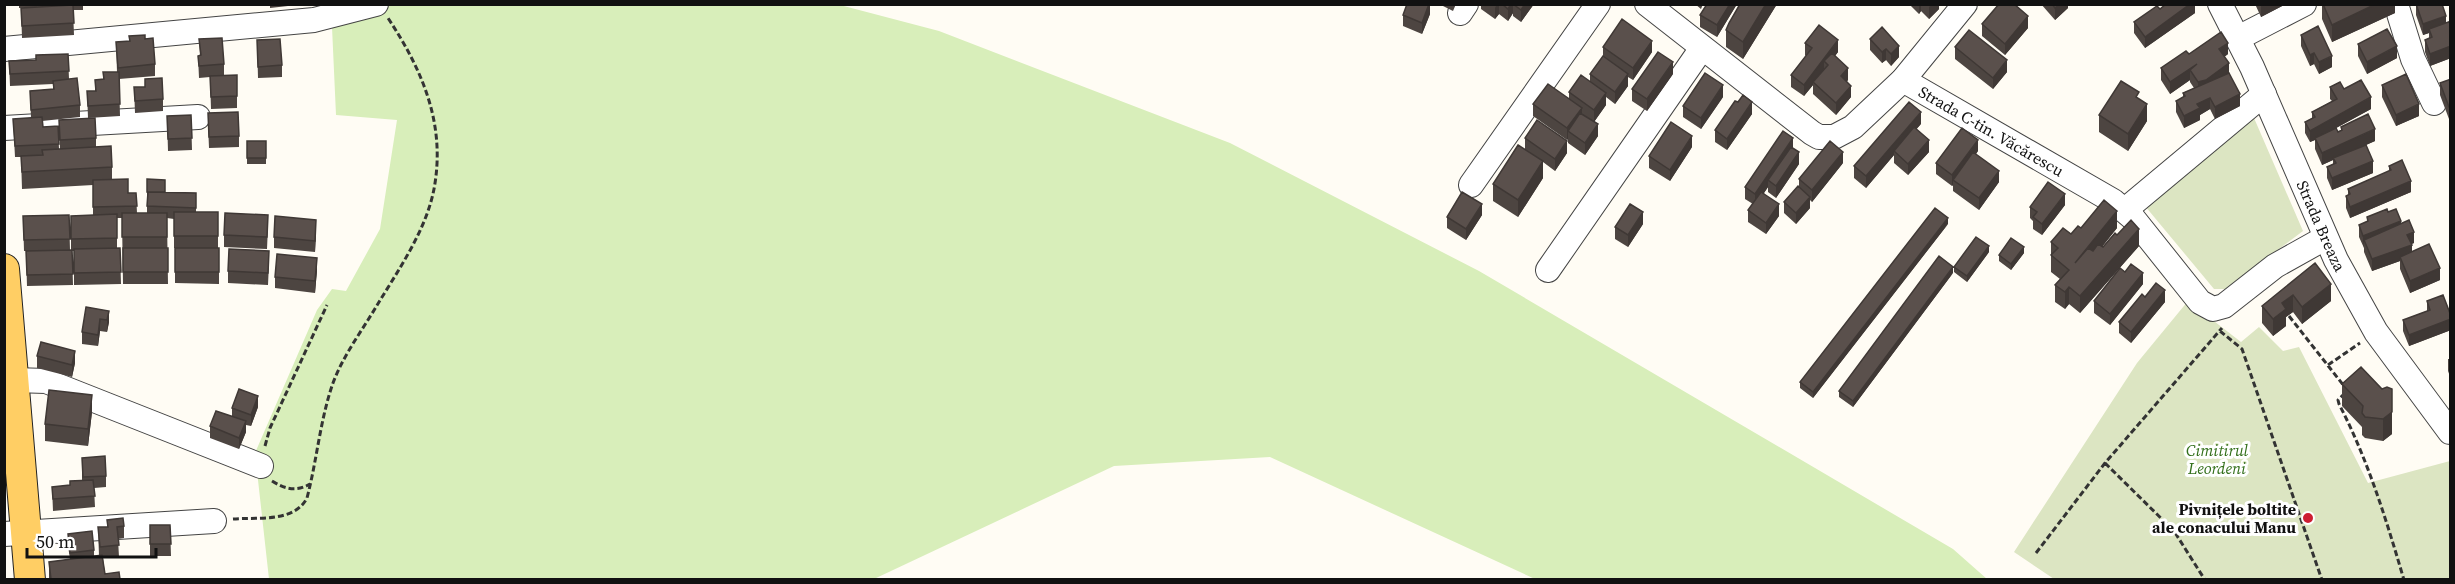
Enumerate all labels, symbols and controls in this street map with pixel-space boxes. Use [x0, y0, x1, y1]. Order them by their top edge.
street label: Strada C-tin. Văcărescu [1915, 80, 2068, 181]
street label: Strada Breaza [2292, 177, 2352, 276]
park label: Cimitirul Leordeni [2186, 439, 2249, 479]
place label: Pivnițele boltite ale conacului Manu [2152, 498, 2296, 538]
marker: Pivnițele boltite ale conacului Manu [2301, 511, 2315, 525]
scale bar [27, 521, 156, 559]
text: 50 m [36, 529, 74, 554]

